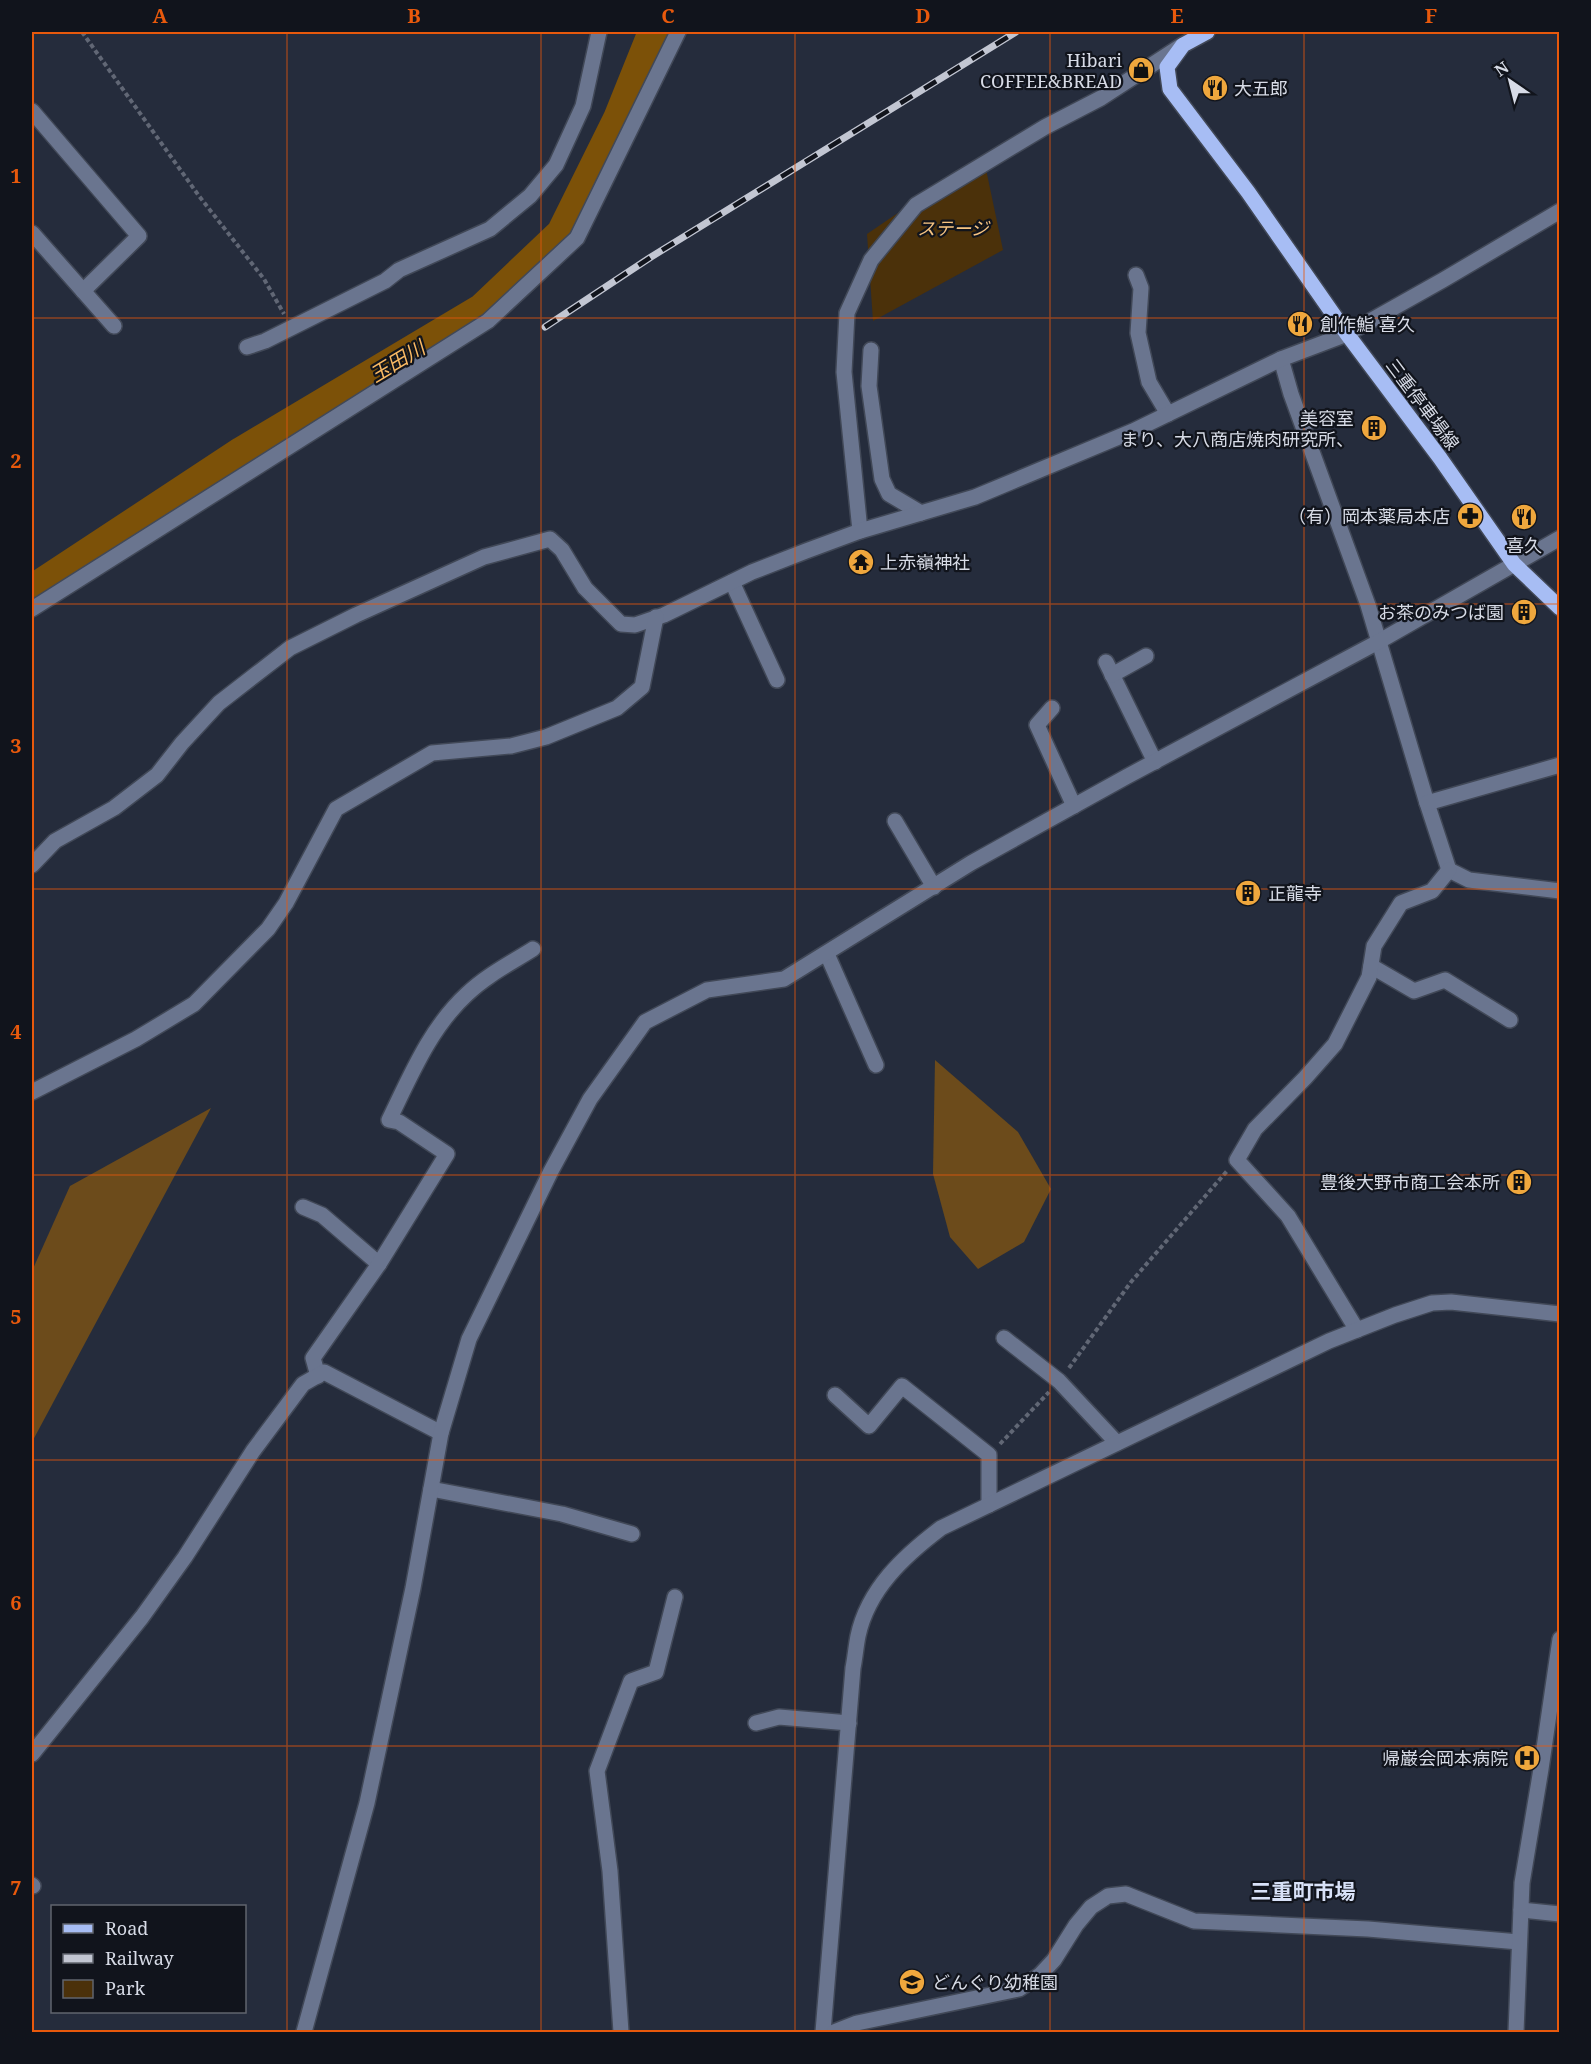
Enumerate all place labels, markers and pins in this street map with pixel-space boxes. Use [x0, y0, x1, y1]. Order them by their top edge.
place label: Hibari COFFEE&BREAD [980, 48, 1122, 93]
shop icon: Hibari COFFEE&BREAD [1126, 55, 1156, 85]
restaurant icon: 大五郎 [1200, 73, 1230, 103]
place label: 大五郎 [1234, 76, 1288, 100]
restaurant icon: 創作鮨 喜久 [1285, 309, 1315, 339]
place label: 創作鮨 喜久 [1320, 312, 1415, 336]
place label: 美容室 まり、大八商店焼肉研究所、 [1121, 406, 1354, 451]
building icon: 美容室 まり、大八商店焼肉研究所、 [1359, 413, 1389, 443]
pharmacy icon: （有）岡本薬局本店 [1455, 501, 1485, 531]
restaurant icon: 喜久 [1509, 502, 1539, 532]
place label: （有）岡本薬局本店 [1288, 504, 1450, 528]
place label: 喜久 [1506, 533, 1542, 557]
temple icon: 上赤嶺神社 [846, 547, 876, 577]
place label: 上赤嶺神社 [880, 550, 970, 574]
building icon: お茶のみつば園 [1509, 597, 1539, 627]
place label: お茶のみつば園 [1378, 600, 1504, 624]
building icon: 正龍寺 [1233, 878, 1263, 908]
place label: 正龍寺 [1268, 881, 1322, 905]
building icon: 豊後大野市商工会本所 [1504, 1167, 1534, 1197]
place label: 豊後大野市商工会本所 [1320, 1170, 1500, 1194]
hospital icon: 帰巌会岡本病院 [1512, 1743, 1542, 1773]
place label: 帰巌会岡本病院 [1382, 1746, 1508, 1770]
school or university icon: どんぐり幼稚園 [897, 1967, 927, 1997]
place label: どんぐり幼稚園 [932, 1970, 1058, 1994]

